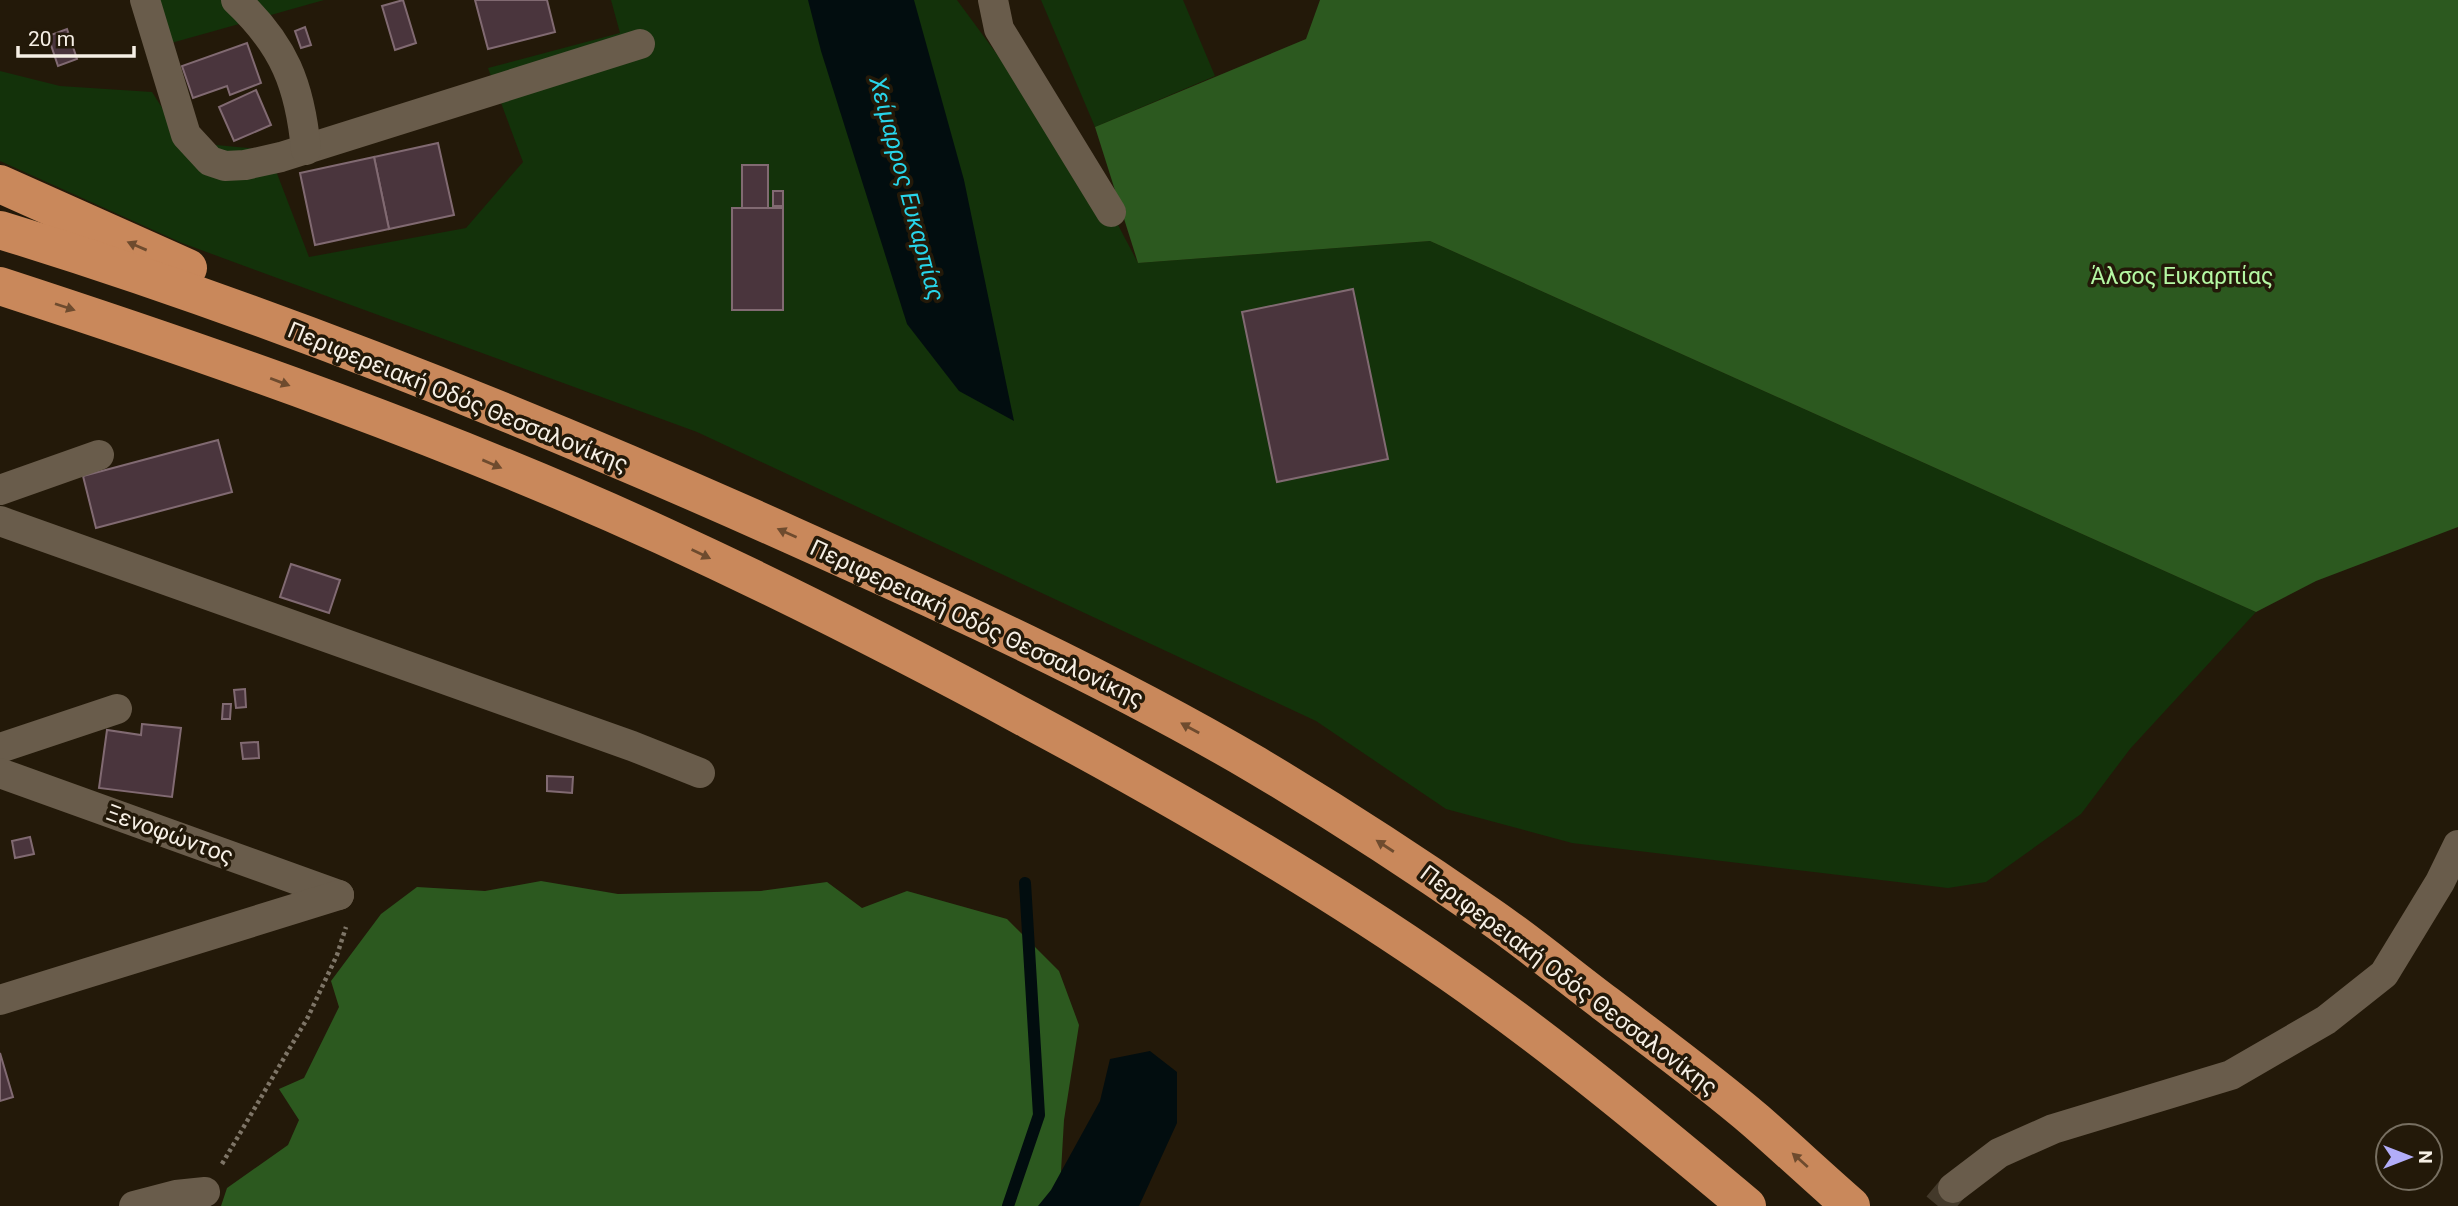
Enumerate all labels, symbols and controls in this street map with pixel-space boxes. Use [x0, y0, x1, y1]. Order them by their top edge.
scale bar [18, 14, 133, 58]
text: 20 m [28, 27, 75, 51]
water label: Χείμαρρος Ευκαρπίας [863, 73, 950, 304]
one-way arrow [126, 240, 147, 251]
park label: Άλσος Ευκαρπίας [2090, 263, 2274, 290]
one-way arrow [55, 303, 76, 313]
street label: Περιφερειακή Οδός Θεσσαλονίκης [284, 317, 632, 478]
one-way arrow [269, 377, 290, 388]
one-way arrow [482, 458, 503, 469]
one-way arrow [777, 527, 797, 539]
street label: Περιφερειακή Οδός Θεσσαλονίκης [806, 534, 1148, 713]
one-way arrow [691, 549, 711, 560]
one-way arrow [1180, 722, 1200, 734]
street label: Ξενοφώντος [103, 799, 237, 870]
one-way arrow [1375, 839, 1394, 852]
street label: Περιφερειακή Οδός Θεσσαλονίκης [1415, 860, 1722, 1101]
north arrow [2374, 1122, 2444, 1192]
text: N [2414, 1150, 2437, 1164]
one-way arrow [1792, 1153, 1809, 1169]

